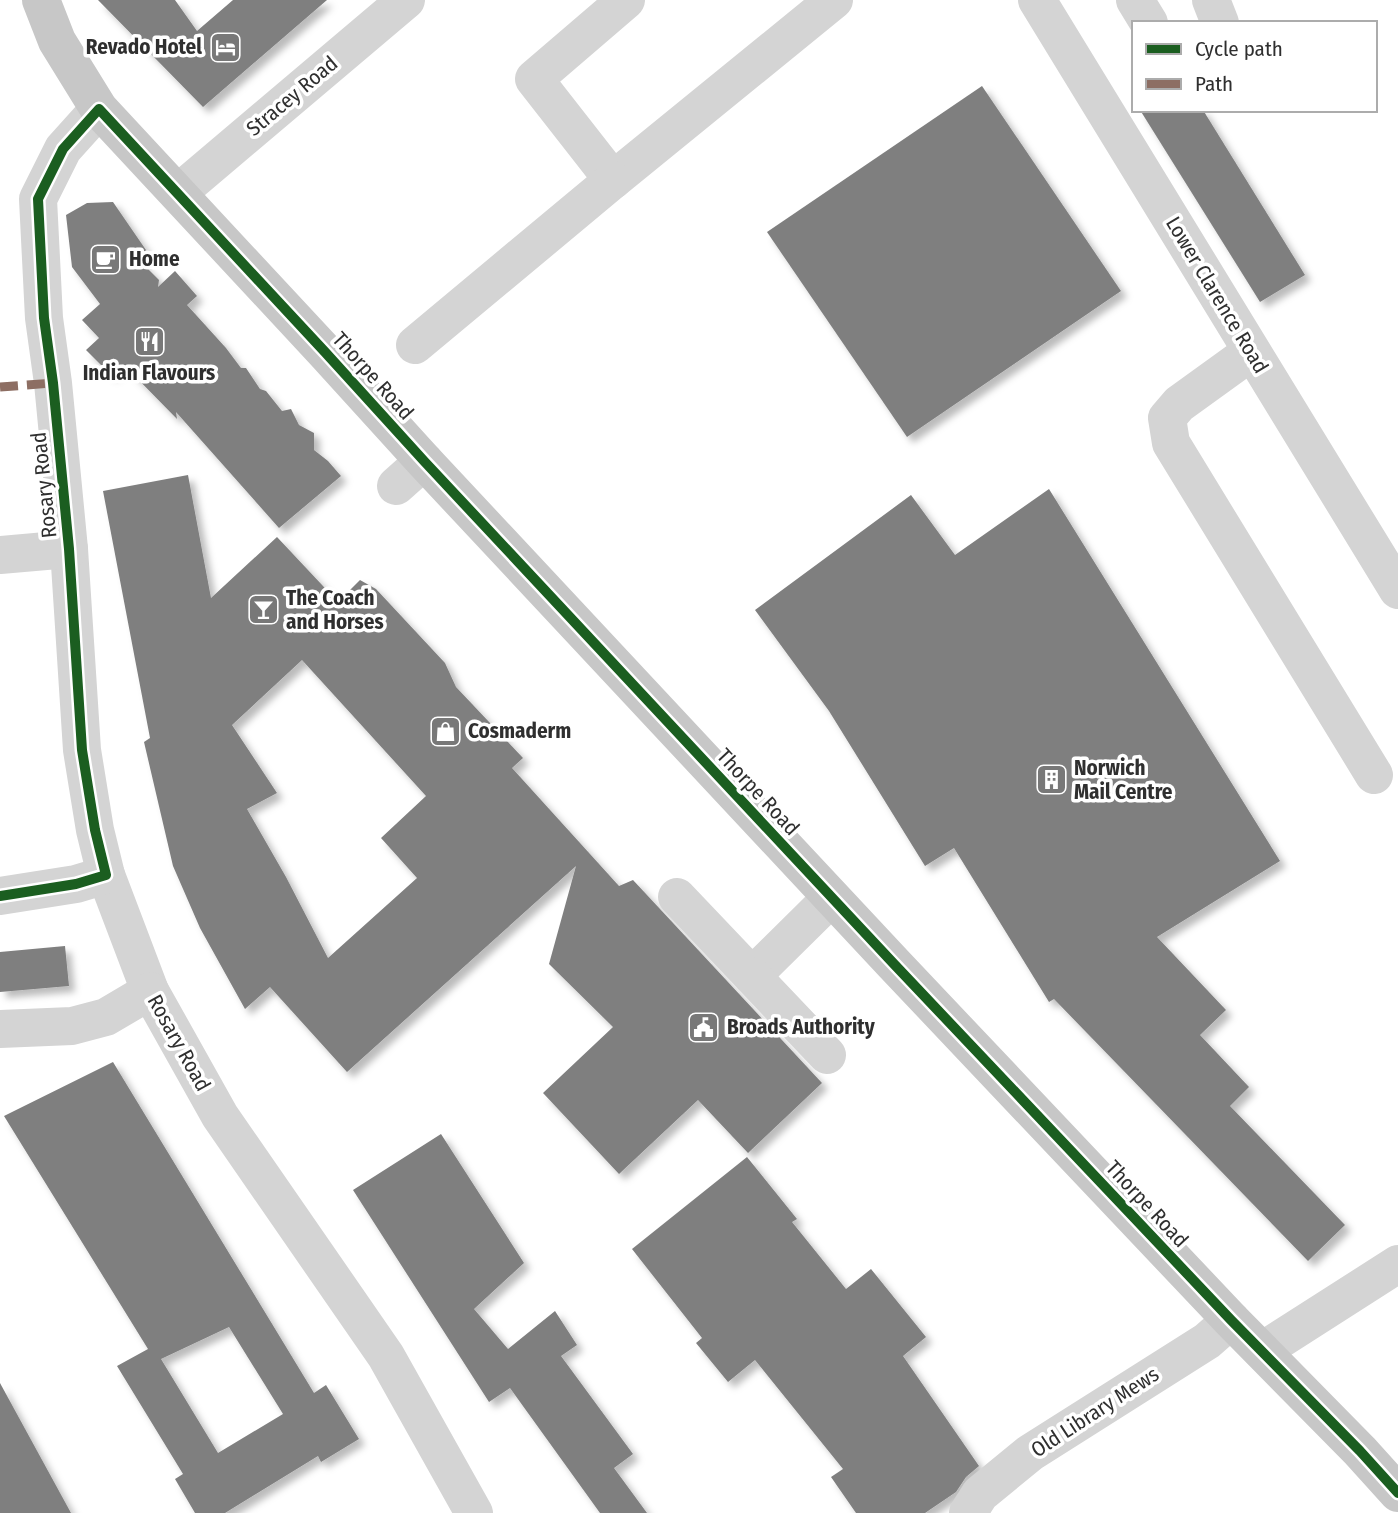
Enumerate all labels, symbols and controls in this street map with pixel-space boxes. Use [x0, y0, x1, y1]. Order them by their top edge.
legend [1132, 21, 1377, 112]
hotel icon: Revado Hotel [208, 30, 242, 64]
place label: Revado Hotel [86, 34, 202, 60]
text: Cycle path [1195, 36, 1283, 62]
street label: Stracey Road [241, 50, 343, 142]
text: Path [1195, 71, 1233, 97]
street label: Lower Clarence Road [1160, 212, 1274, 378]
cafe icon: Home [89, 242, 123, 276]
place label: Home [129, 246, 180, 272]
restaurant icon: Indian Flavours [132, 324, 166, 358]
street label: Thorpe Road [327, 327, 419, 425]
place label: Indian Flavours [83, 360, 215, 386]
street label: Rosary Road [26, 431, 62, 539]
place label: The Coach and Horses [286, 585, 384, 635]
bar icon: The Coach and Horses [246, 593, 280, 627]
shop icon: Cosmaderm [428, 714, 462, 748]
place label: Cosmaderm [468, 718, 571, 744]
street label: Thorpe Road [711, 743, 805, 841]
place label: Norwich Mail Centre [1074, 755, 1173, 805]
building icon: Norwich Mail Centre [1034, 763, 1068, 797]
street label: Rosary Road [142, 990, 216, 1096]
public building icon: Broads Authority [687, 1010, 721, 1044]
place label: Broads Authority [727, 1014, 876, 1040]
street label: Thorpe Road [1100, 1155, 1194, 1253]
street label: Old Library Mews [1026, 1361, 1164, 1463]

